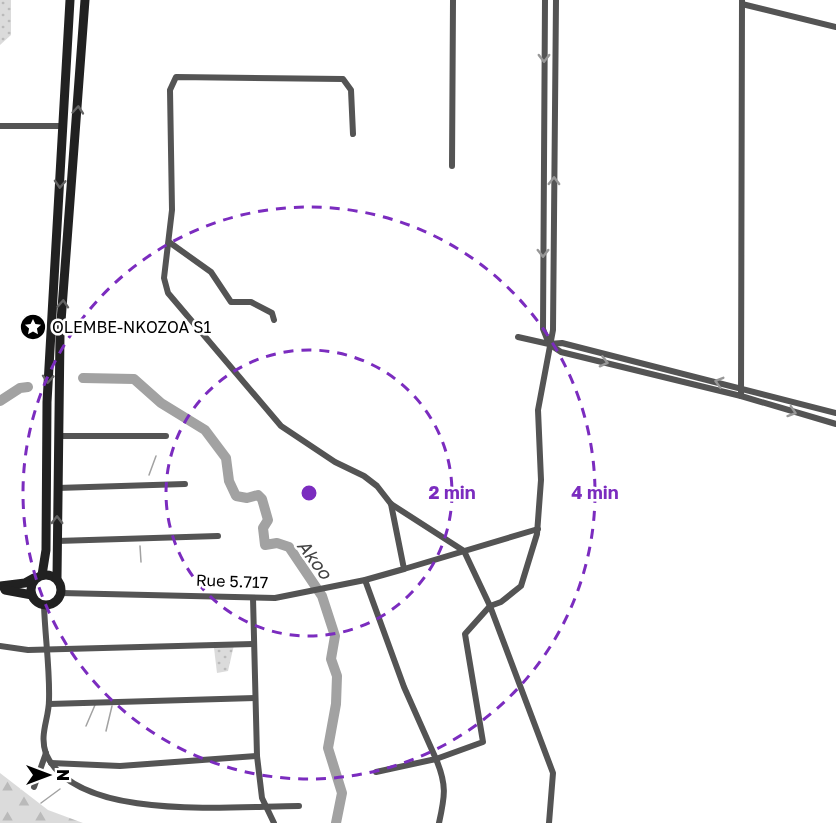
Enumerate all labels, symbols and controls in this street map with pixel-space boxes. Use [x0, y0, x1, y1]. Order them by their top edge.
one-way arrow [538, 54, 550, 63]
one-way arrow [71, 105, 84, 114]
one-way arrow [548, 176, 560, 185]
one-way arrow [54, 180, 67, 189]
one-way arrow [537, 249, 549, 258]
one-way arrow [56, 299, 69, 308]
place icon: OLEMBE-NKOZOA S1 [18, 312, 48, 342]
place label: OLEMBE-NKOZOA S1 [52, 317, 212, 337]
one-way arrow [598, 355, 608, 368]
one-way arrow [42, 374, 55, 383]
one-way arrow [714, 377, 724, 389]
one-way arrow [786, 405, 797, 418]
text: 2 min [428, 481, 476, 503]
text: 4 min [571, 481, 619, 503]
centre of rings [299, 483, 319, 503]
one-way arrow [51, 515, 63, 524]
water label: Akoo [293, 535, 338, 584]
street label: Rue 5.717 [196, 570, 268, 592]
north arrow [18, 745, 78, 805]
text: N [53, 769, 73, 781]

